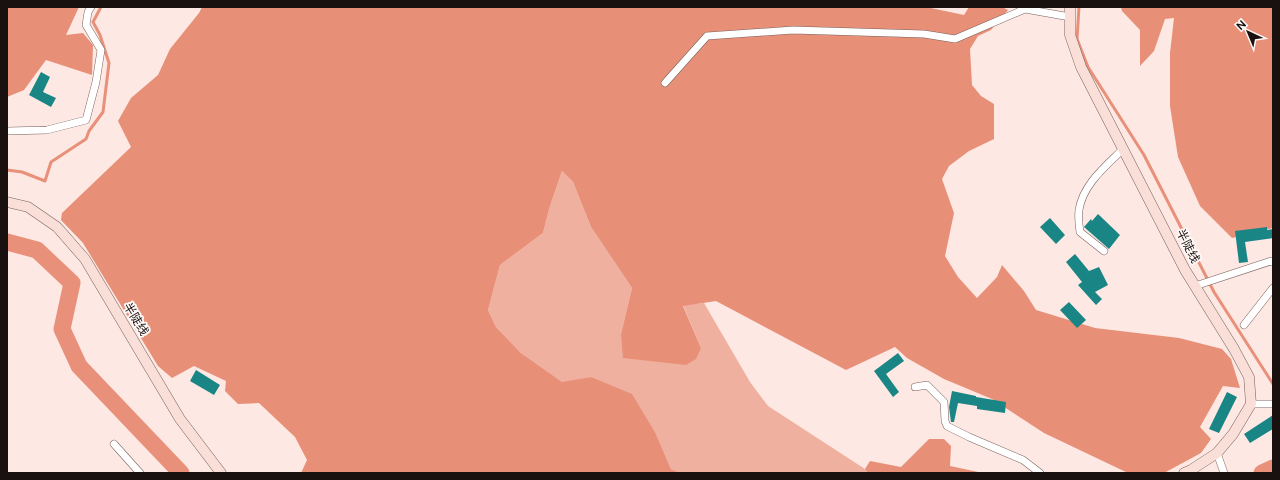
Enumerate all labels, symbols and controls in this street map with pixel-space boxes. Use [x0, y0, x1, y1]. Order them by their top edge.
north arrow [1228, 12, 1268, 52]
text: N [1234, 18, 1249, 33]
street label: 半陡线 [1174, 227, 1202, 265]
street label: 半陡线 [121, 300, 151, 338]

